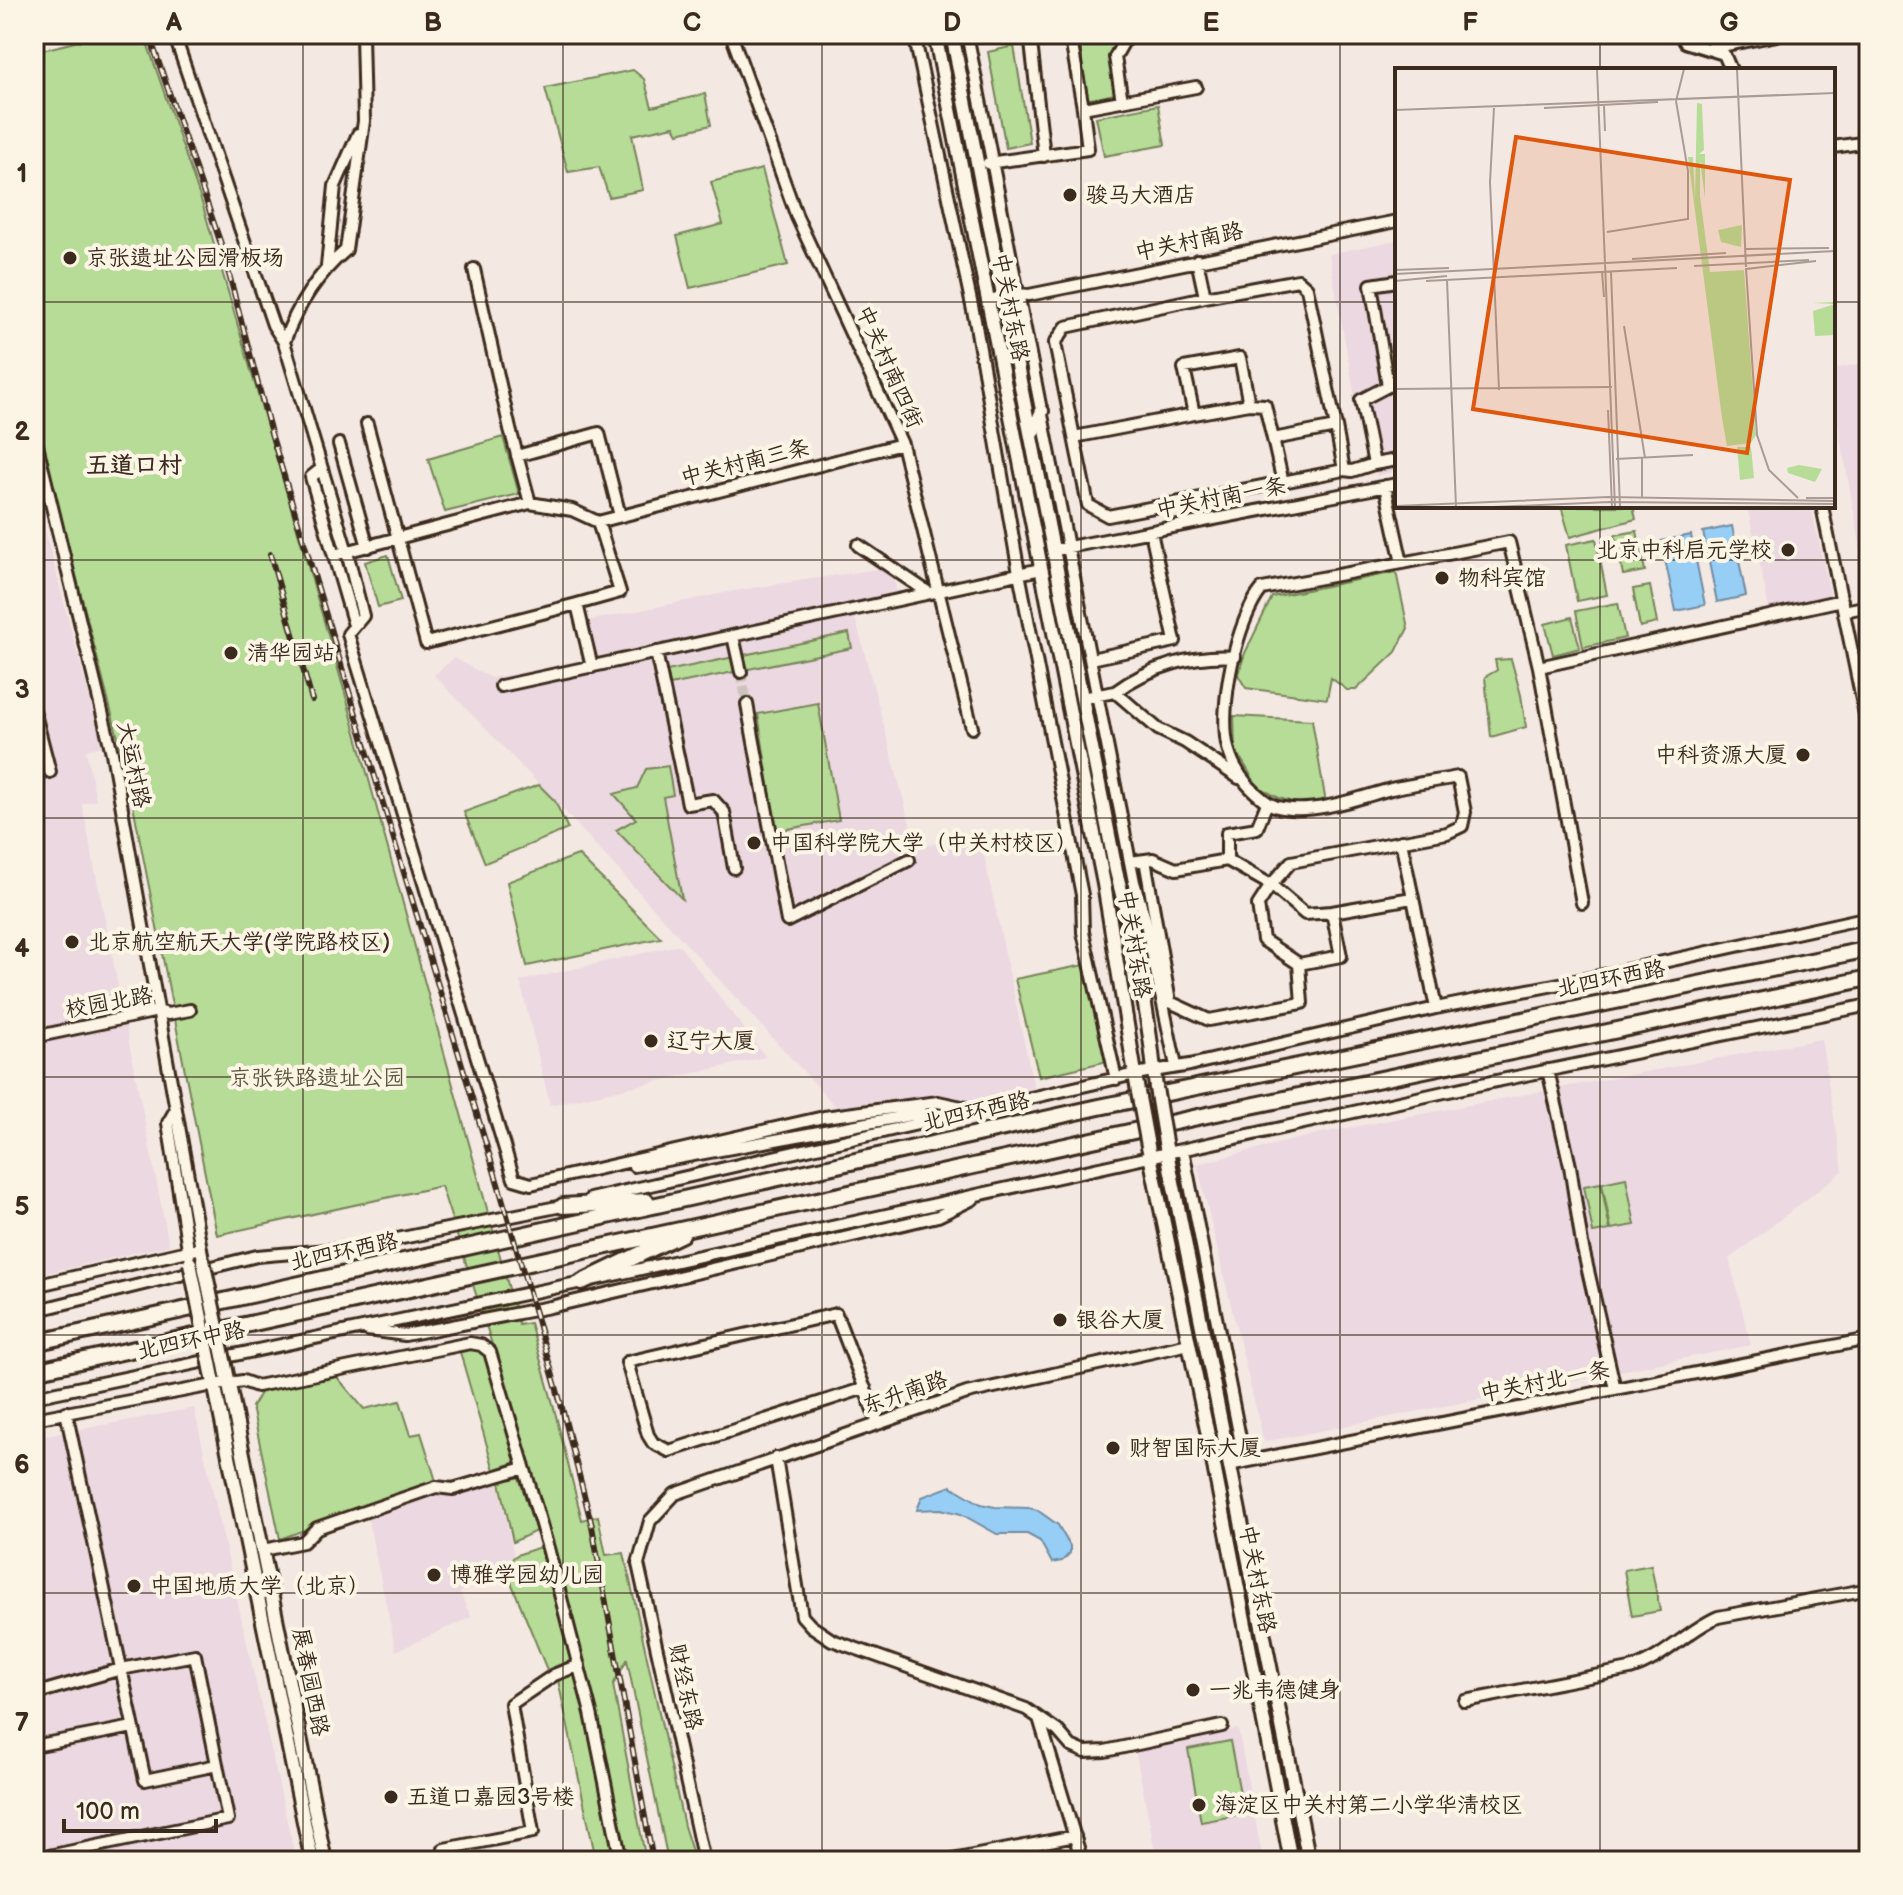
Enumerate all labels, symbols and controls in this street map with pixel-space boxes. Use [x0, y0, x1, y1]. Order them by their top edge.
text: A [165, 8, 182, 39]
text: B [424, 8, 442, 39]
text: C [683, 8, 701, 39]
text: D [943, 8, 961, 39]
text: E [1203, 8, 1220, 39]
text: F [1462, 8, 1478, 39]
text: G [1719, 8, 1739, 39]
inset map [1395, 68, 1835, 508]
text: 1 [17, 159, 27, 190]
place label: 骏马大酒店 [1086, 182, 1196, 209]
marker: 骏马大酒店 [1061, 186, 1079, 204]
street label: 中关村南路 [1132, 217, 1246, 267]
place label: 京张遗址公园滑板场 [86, 245, 284, 272]
marker: 京张遗址公园滑板场 [61, 249, 79, 267]
street label: 中关村东路 [986, 250, 1034, 364]
street label: 中关村南四街 [850, 301, 928, 433]
text: 2 [14, 417, 30, 448]
street label: 中关村南三条 [678, 434, 812, 492]
district label: 五道口村 [86, 451, 182, 480]
street label: 中关村南一条 [1154, 472, 1288, 524]
place label: 北京中科启元学校 [1596, 537, 1772, 564]
marker: 北京中科启元学校 [1779, 541, 1797, 559]
place label: 物科宾馆 [1458, 565, 1546, 592]
marker: 物科宾馆 [1433, 569, 1451, 587]
place label: 清华园站 [247, 640, 335, 667]
marker: 清华园站 [222, 644, 240, 662]
text: 3 [14, 675, 30, 706]
street label: 大运村路 [111, 719, 155, 811]
place label: 中科资源大厦 [1655, 742, 1787, 769]
marker: 中科资源大厦 [1794, 746, 1812, 764]
place label: 中国科学院大学（中关村校区） [770, 830, 1078, 857]
marker: 中国科学院大学（中关村校区） [745, 834, 763, 852]
street label: 中关村东路 [1112, 888, 1156, 1000]
place label: 北京航空航天大学(学院路校区) [88, 929, 390, 956]
marker: 北京航空航天大学(学院路校区) [63, 933, 81, 951]
text: 4 [14, 934, 30, 965]
street label: 北四环西路 [1554, 955, 1668, 1003]
street label: 校园北路 [63, 982, 155, 1024]
place label: 辽宁大厦 [667, 1028, 755, 1055]
marker: 辽宁大厦 [642, 1032, 660, 1050]
park label: 京张铁路遗址公园 [229, 1065, 405, 1092]
street label: 北四环西路 [919, 1086, 1033, 1138]
text: 5 [14, 1192, 30, 1223]
street label: 北四环西路 [287, 1227, 401, 1277]
place label: 银谷大厦 [1076, 1307, 1164, 1334]
marker: 银谷大厦 [1051, 1311, 1069, 1329]
street label: 北四环中路 [134, 1316, 248, 1366]
street label: 中关村北一条 [1478, 1356, 1612, 1408]
street label: 东升南路 [859, 1366, 951, 1420]
place label: 财智国际大厦 [1129, 1435, 1261, 1462]
marker: 财智国际大厦 [1104, 1439, 1122, 1457]
text: 6 [14, 1450, 30, 1481]
street label: 中关村东路 [1233, 1522, 1281, 1636]
place label: 博雅学园幼儿园 [450, 1562, 604, 1589]
marker: 博雅学园幼儿园 [425, 1566, 443, 1584]
place label: 中国地质大学（北京） [150, 1573, 370, 1600]
marker: 中国地质大学（北京） [125, 1577, 143, 1595]
street label: 展春园西路 [286, 1625, 334, 1739]
street label: 财经东路 [663, 1641, 707, 1733]
place label: 一兆韦德健身 [1209, 1677, 1341, 1704]
marker: 一兆韦德健身 [1184, 1681, 1202, 1699]
text: 7 [15, 1708, 29, 1739]
scale bar [64, 1783, 216, 1833]
place label: 五道口嘉园3号楼 [407, 1784, 575, 1811]
marker: 五道口嘉园3号楼 [382, 1788, 400, 1806]
place label: 海淀区中关村第二小学华清校区 [1215, 1792, 1523, 1819]
marker: 海淀区中关村第二小学华清校区 [1190, 1796, 1208, 1814]
text: 100 m [76, 1797, 140, 1826]

